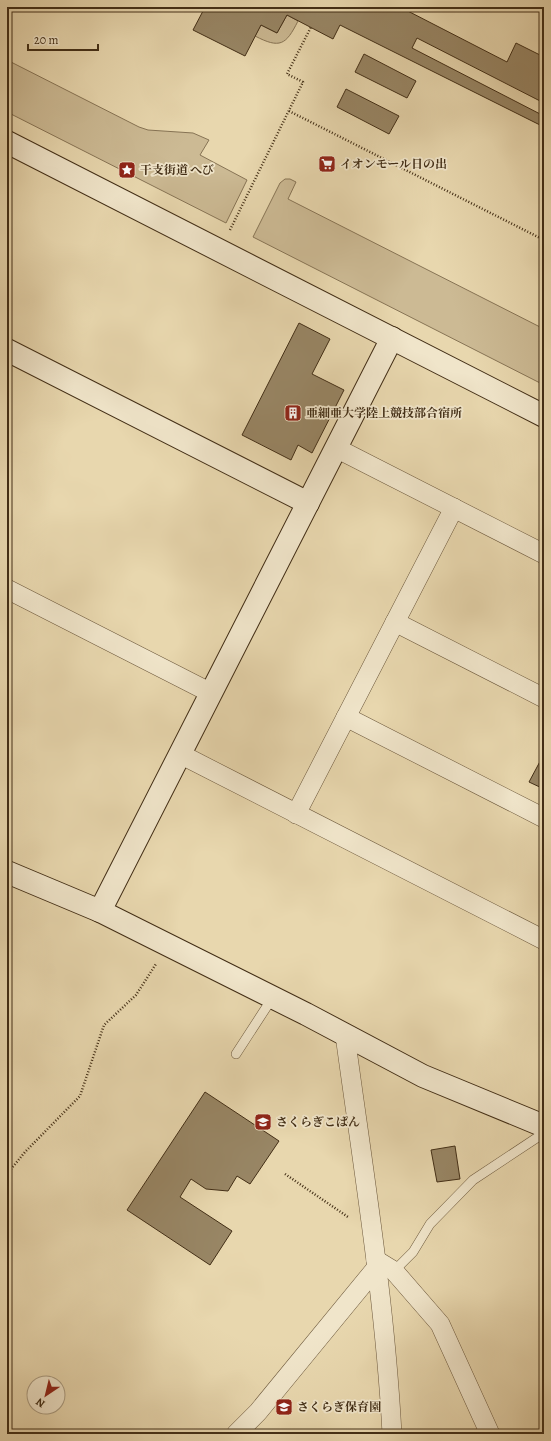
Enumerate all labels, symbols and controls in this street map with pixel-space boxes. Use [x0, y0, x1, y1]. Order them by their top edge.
scale bar [28, 26, 98, 52]
text: 20 m [34, 32, 58, 48]
supermarket icon: イオンモール日の出 [317, 154, 337, 174]
place label: イオンモール日の出 [340, 156, 447, 172]
place icon: 干支街道 へび [117, 160, 137, 180]
place label: 干支街道 へび [140, 162, 214, 178]
building icon: 亜細亜大学陸上競技部合宿所 [283, 403, 303, 423]
place label: 亜細亜大学陸上競技部合宿所 [306, 405, 462, 421]
school or university icon: さくらぎこぱん [253, 1112, 273, 1132]
place label: さくらぎこぱん [276, 1114, 360, 1130]
north arrow [26, 1375, 66, 1415]
text: N [33, 1394, 48, 1411]
school or university icon: さくらぎ保育園 [274, 1397, 294, 1417]
place label: さくらぎ保育園 [297, 1399, 381, 1415]

